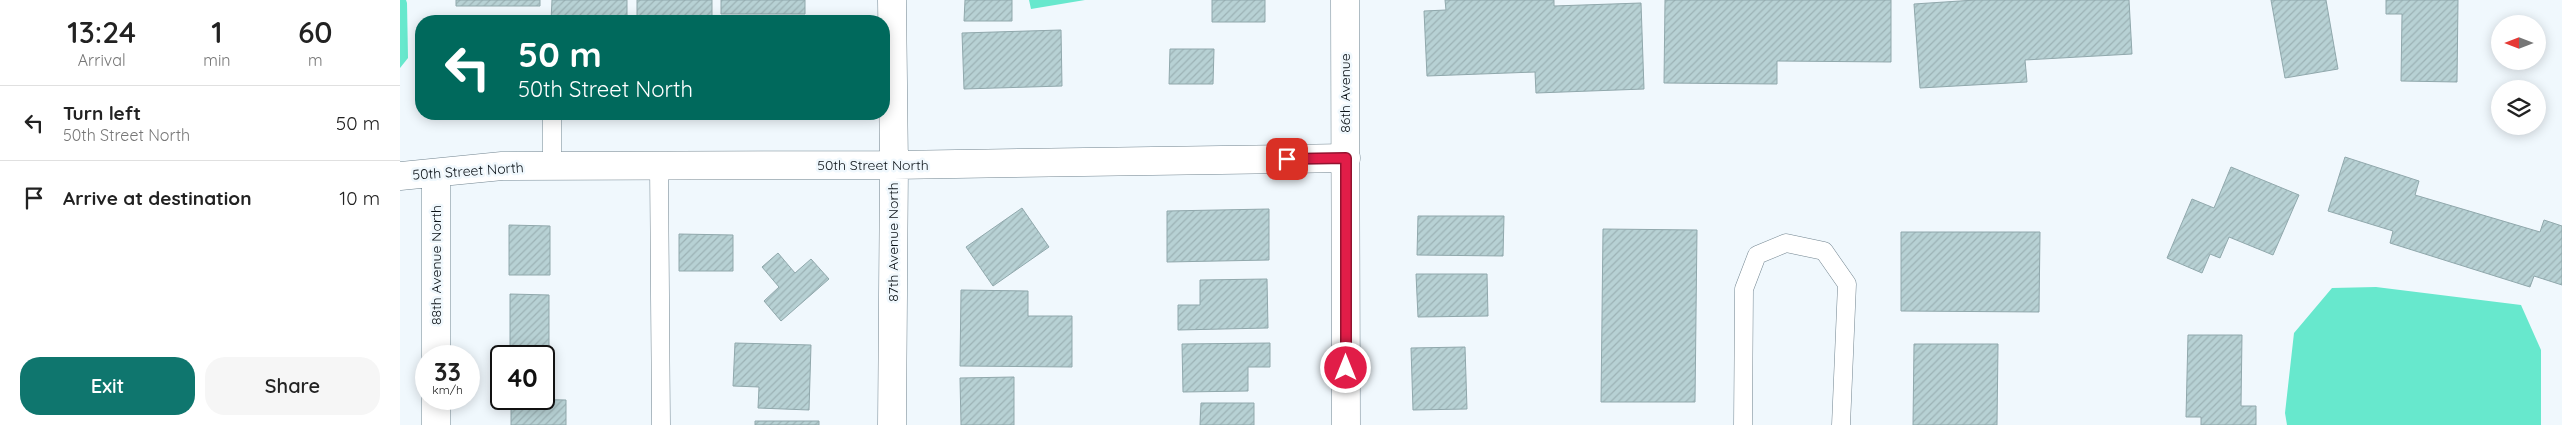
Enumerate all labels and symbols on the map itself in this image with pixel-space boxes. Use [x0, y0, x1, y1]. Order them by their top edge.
north arrow [2491, 15, 2546, 70]
street label: 86th Avenue [1336, 53, 1354, 133]
pin [1266, 138, 1308, 180]
street label: 50th Street North [817, 156, 929, 174]
street label: 50th Street North [412, 158, 524, 184]
street label: 87th Avenue North [884, 182, 902, 302]
street label: 88th Avenue North [427, 205, 445, 325]
position arrow [1319, 341, 1371, 393]
speed limit sign: 40 [490, 345, 555, 410]

